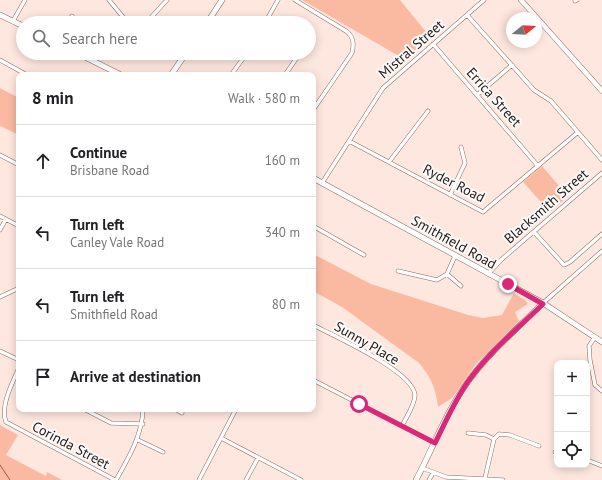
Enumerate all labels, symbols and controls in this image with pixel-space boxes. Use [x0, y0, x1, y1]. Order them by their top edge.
north arrow [506, 12, 542, 48]
search box [16, 16, 316, 60]
street label: Mistral Street [375, 16, 448, 82]
icon: search [30, 27, 52, 49]
text: Search here [62, 29, 138, 48]
street label: Errica Street [463, 64, 525, 131]
text: 8 min [32, 87, 73, 109]
text: Walk · 580 m [228, 90, 300, 107]
text: Continue [70, 143, 127, 162]
icon: ahead [32, 150, 54, 172]
text: 160 m [265, 152, 300, 169]
street label: Ryder Road [420, 160, 488, 206]
text: Brisbane Road [70, 162, 149, 179]
street label: Blacksmith Street [500, 165, 592, 247]
street label: Smithfield Road [408, 211, 500, 273]
text: Turn left [70, 215, 124, 234]
icon: left [32, 222, 54, 244]
text: 340 m [265, 224, 300, 241]
text: Canley Vale Road [70, 234, 164, 251]
route end [499, 275, 517, 293]
text: Turn left [70, 287, 124, 306]
icon: left [32, 294, 54, 316]
text: 80 m [272, 296, 300, 313]
text: Smithfield Road [70, 306, 158, 323]
street label: Sunny Place [331, 317, 403, 369]
map controls [554, 360, 590, 468]
button: + [554, 360, 590, 396]
icon: arrive [32, 366, 54, 388]
text: Arrive at destination [70, 367, 201, 386]
route start [350, 395, 368, 413]
button: − [554, 396, 590, 432]
street label: Corinda Street [29, 417, 113, 473]
button: locate [554, 432, 590, 468]

